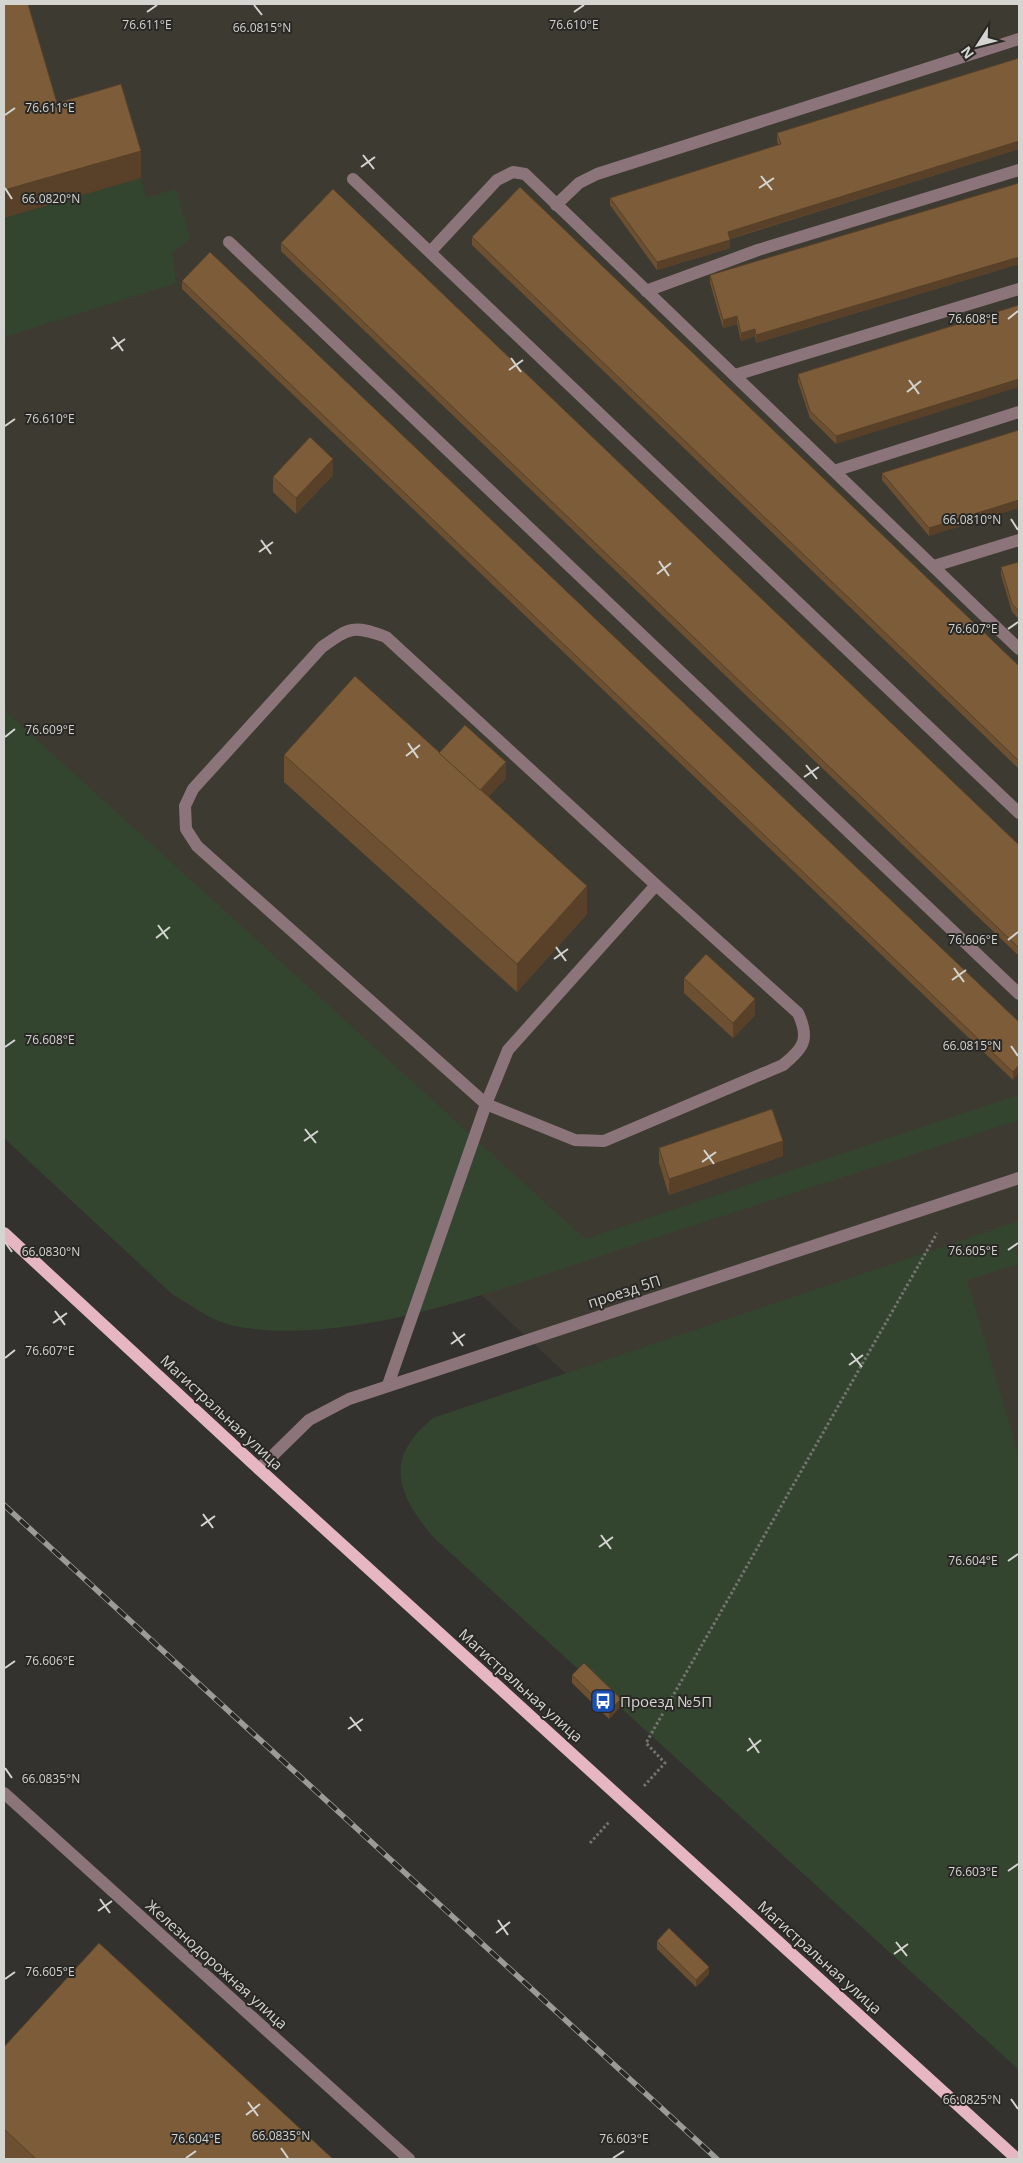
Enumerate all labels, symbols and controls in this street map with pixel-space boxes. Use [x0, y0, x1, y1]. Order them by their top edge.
text: 76.611°E [122, 16, 172, 33]
text: 76.610°E [549, 16, 599, 33]
text: 66.0815°N [233, 19, 291, 36]
north arrow [953, 20, 1003, 70]
text: N [956, 43, 978, 63]
text: 76.611°E [25, 99, 75, 116]
text: 66.0820°N [22, 190, 80, 207]
text: 76.608°E [948, 310, 998, 327]
text: 76.610°E [25, 410, 75, 427]
text: 66.0810°N [943, 511, 1001, 528]
text: 76.607°E [948, 620, 998, 637]
text: 76.609°E [25, 721, 75, 738]
text: 76.606°E [948, 931, 998, 948]
text: 76.608°E [25, 1031, 75, 1048]
text: 66.0815°N [943, 1037, 1001, 1054]
text: 76.605°E [948, 1242, 998, 1259]
text: 66.0830°N [22, 1243, 80, 1260]
street label: проезд 5П [585, 1270, 663, 1312]
text: 76.607°E [25, 1342, 75, 1359]
street label: Магистральная улица [157, 1350, 287, 1474]
text: 76.604°E [948, 1552, 998, 1569]
street label: Магистральная улица [455, 1624, 587, 1746]
text: 76.606°E [25, 1652, 75, 1669]
bus stop icon: Проезд №5П [590, 1688, 616, 1714]
place label: Проезд №5П [620, 1691, 712, 1711]
text: 66.0835°N [22, 1770, 80, 1787]
text: 76.603°E [948, 1863, 998, 1880]
street label: Железнодорожная улица [142, 1895, 292, 2033]
street label: Магистральная улица [754, 1896, 886, 2018]
text: 76.605°E [25, 1963, 75, 1980]
text: 66.0825°N [943, 2091, 1001, 2108]
text: 66.0835°N [252, 2127, 310, 2144]
text: 76.604°E [171, 2130, 221, 2147]
text: 76.603°E [599, 2130, 649, 2147]

